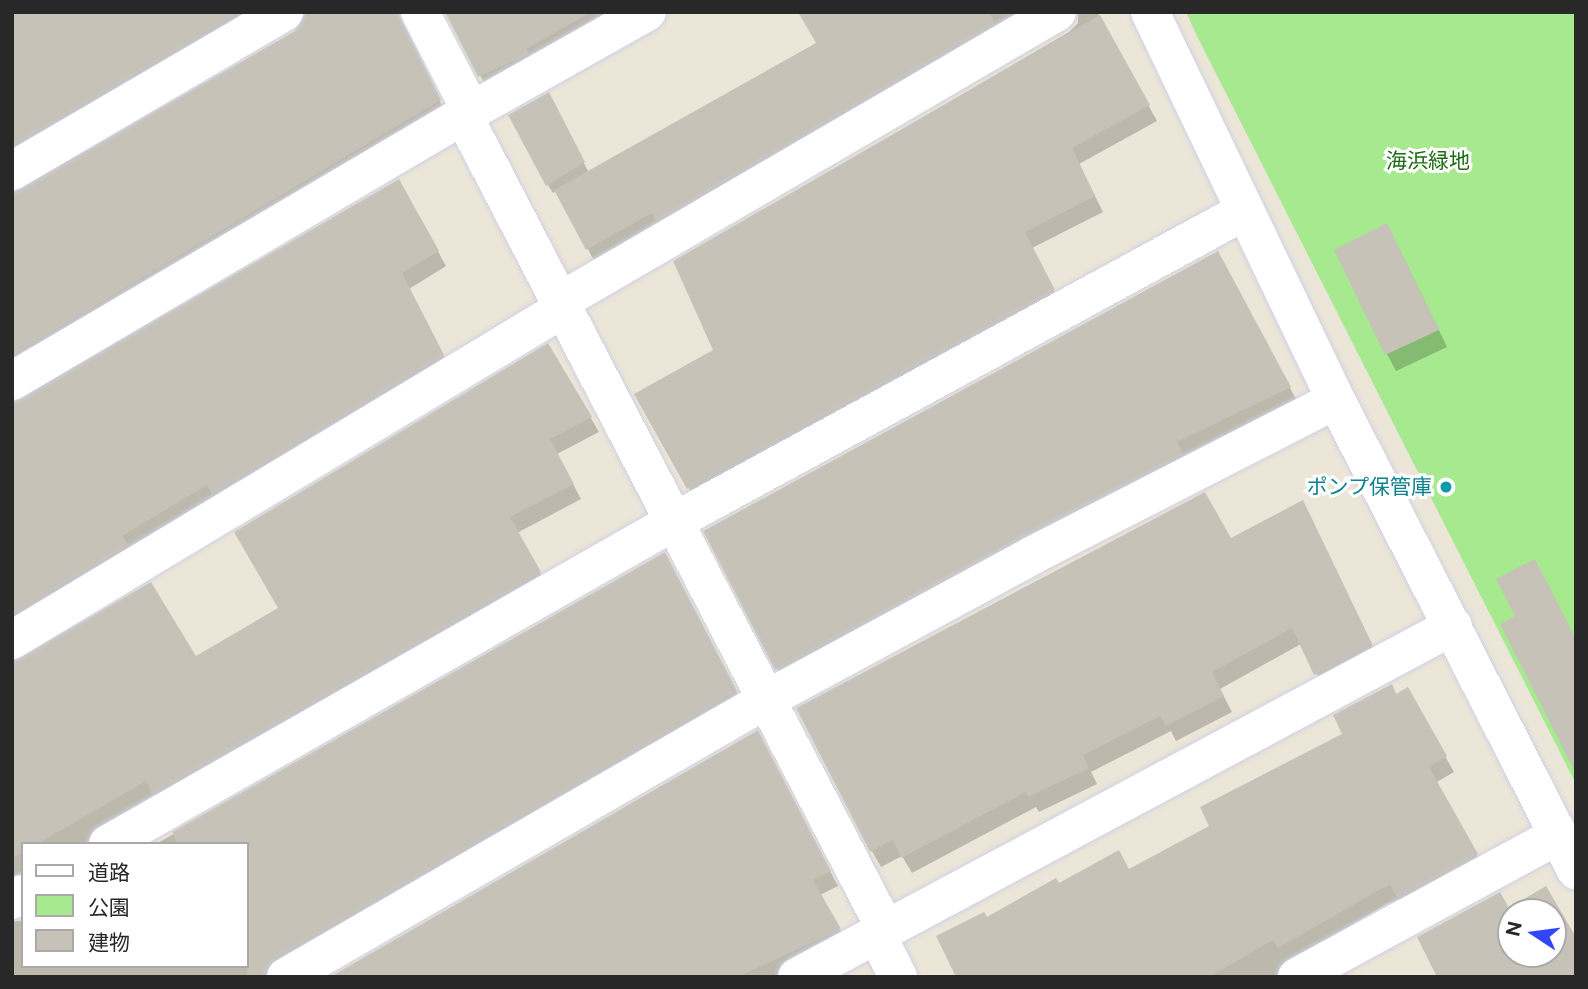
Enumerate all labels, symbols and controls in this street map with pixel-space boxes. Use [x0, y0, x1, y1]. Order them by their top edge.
park label: 海浜緑地 [1386, 148, 1470, 174]
place label: ポンプ保管庫 [1306, 474, 1432, 500]
marker: ポンプ保管庫 [1438, 479, 1454, 495]
legend [21, 842, 248, 968]
text: 道路 [88, 860, 130, 885]
text: 公園 [88, 895, 130, 920]
north arrow [1497, 898, 1567, 968]
text: N [1501, 919, 1526, 938]
text: 建物 [88, 930, 130, 955]

